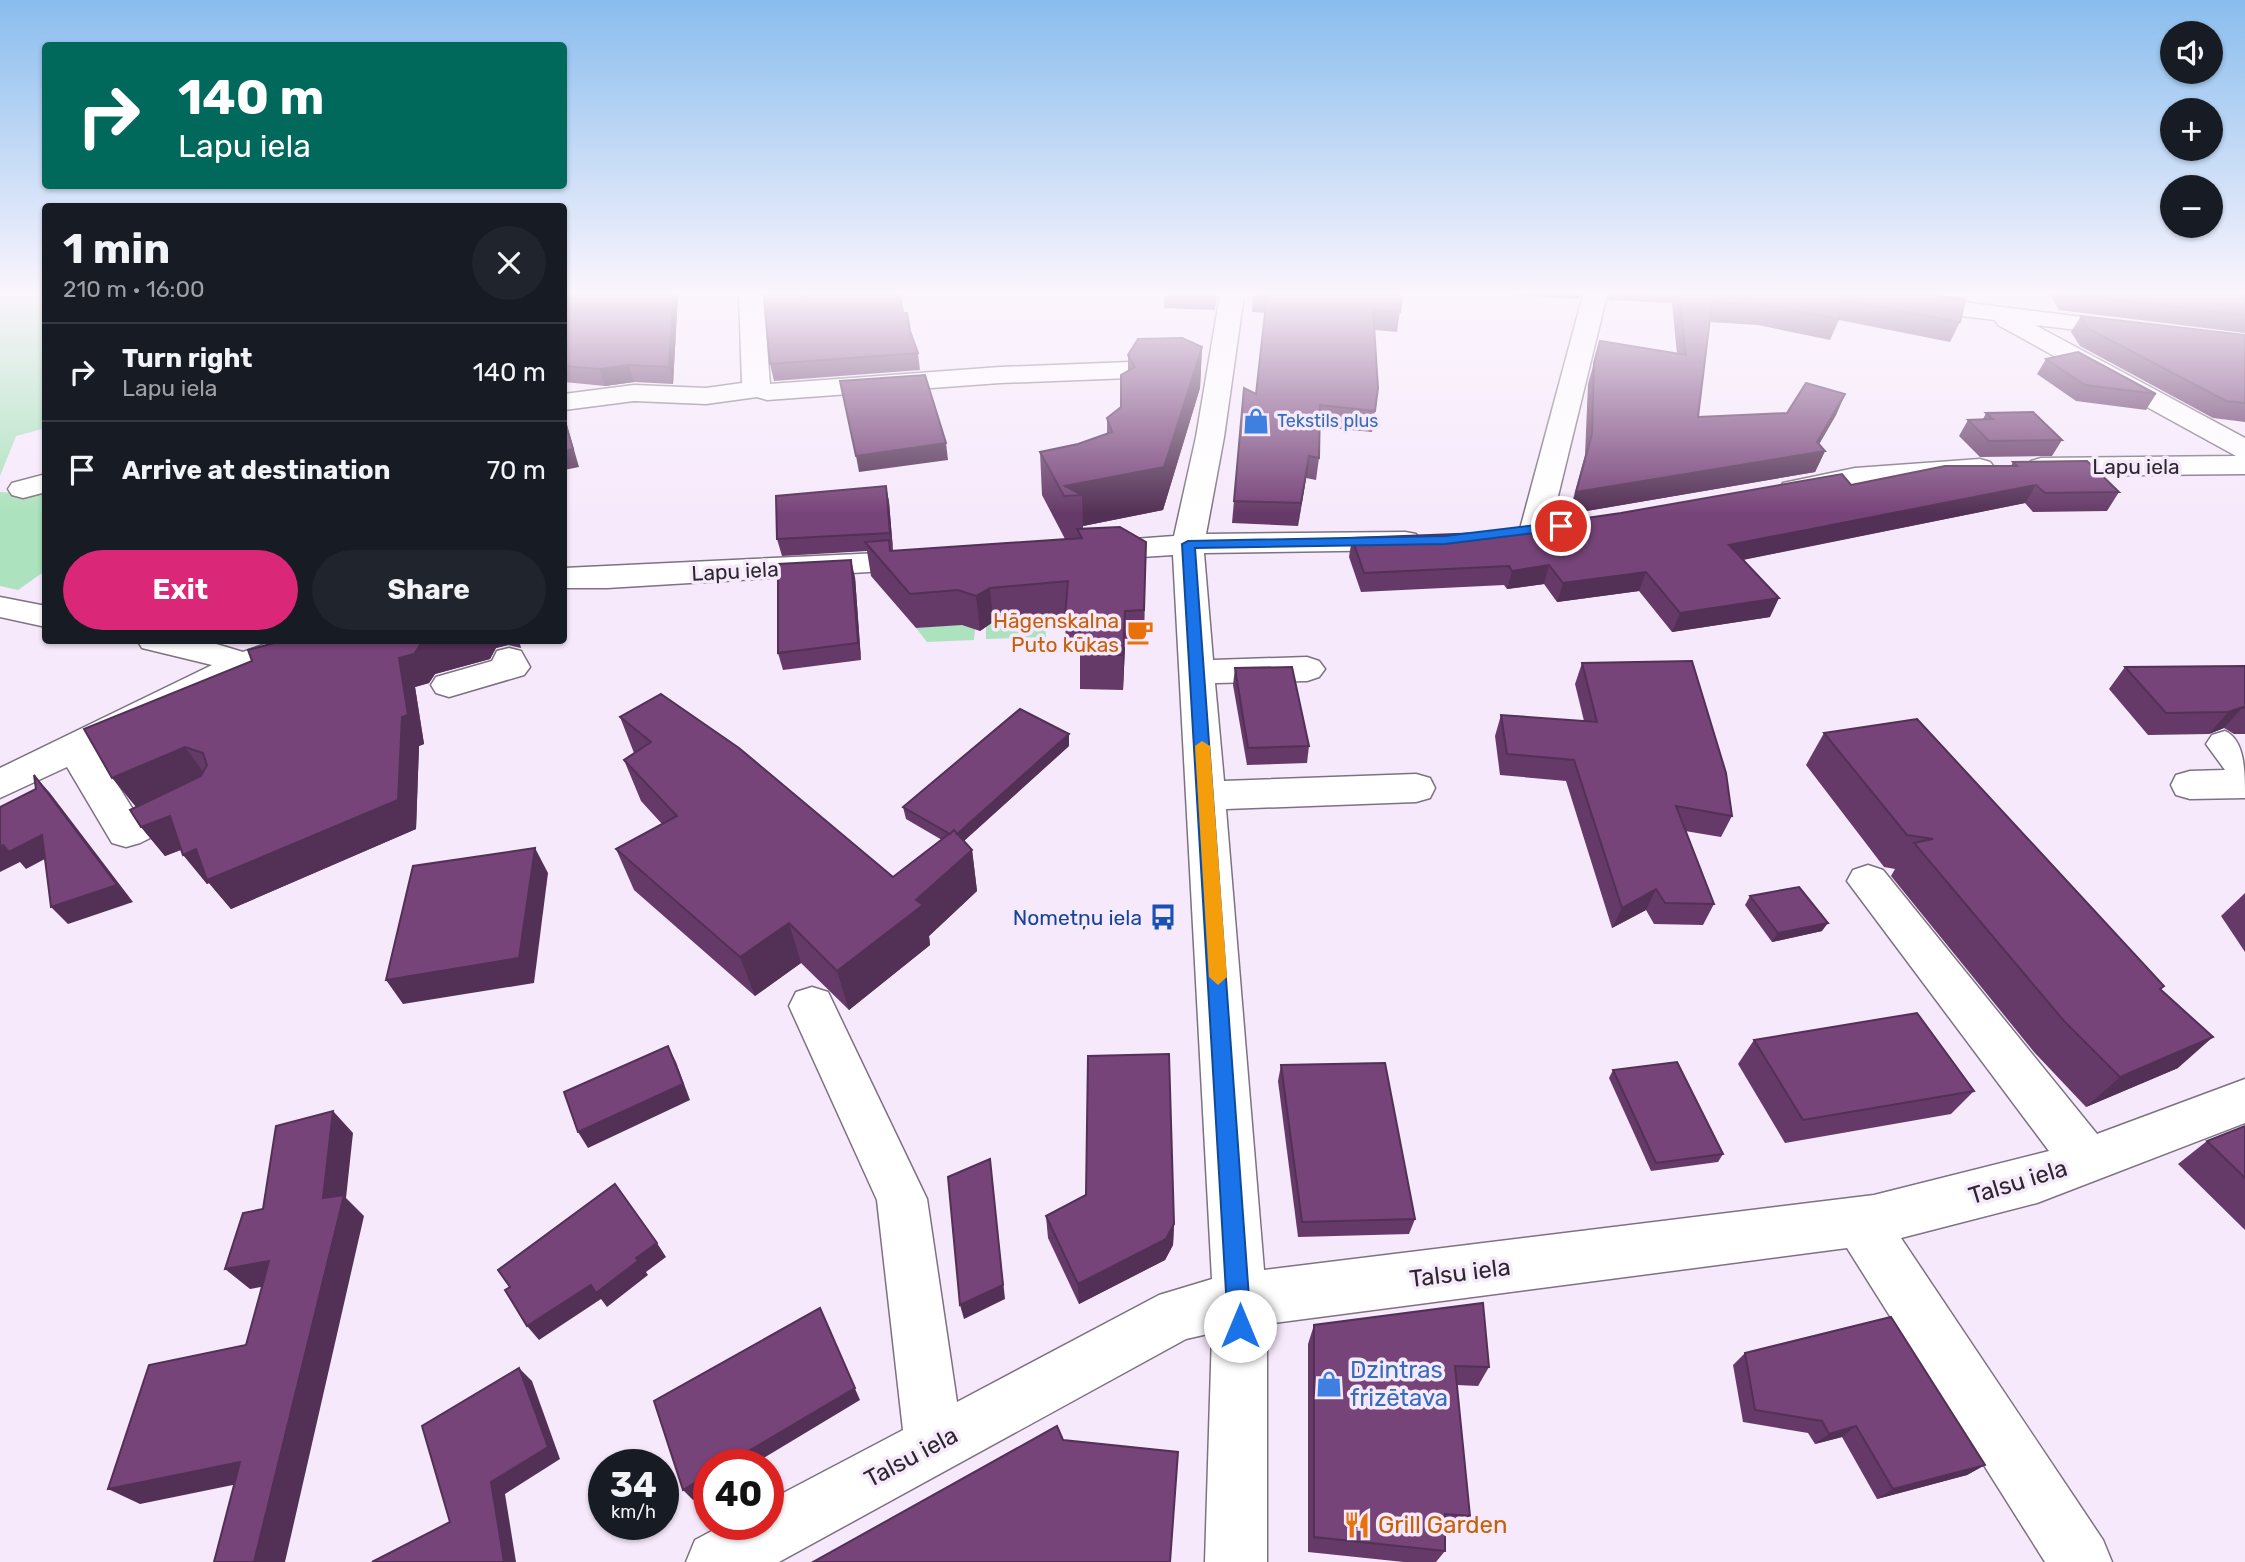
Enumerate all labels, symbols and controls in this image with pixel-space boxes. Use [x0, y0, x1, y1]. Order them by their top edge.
map controls [2160, 21, 2223, 238]
button: sound [2160, 21, 2223, 84]
text: 140 m [178, 68, 324, 126]
icon: right [63, 70, 154, 161]
button: + [2160, 98, 2223, 161]
text: Lapu iela [178, 127, 311, 165]
button: − [2160, 175, 2223, 238]
text: 1 min [63, 224, 170, 274]
button: close [472, 226, 546, 300]
text: 210 m · 16:00 [63, 275, 205, 303]
text: Turn right [122, 343, 252, 374]
icon: right [63, 353, 101, 391]
text: 140 m [473, 357, 546, 388]
text: Lapu iela [122, 374, 218, 402]
shop icon: Tekstils plus [1241, 406, 1271, 436]
place label: Tekstils plus [1277, 410, 1379, 432]
icon: arrive [63, 451, 101, 489]
street label: Lapu iela [2092, 454, 2180, 479]
text: Arrive at destination [122, 455, 390, 486]
text: 70 m [487, 455, 546, 486]
pin [1531, 496, 1591, 556]
icon: arrive [1542, 507, 1580, 545]
button: Exit [63, 550, 298, 630]
button: Share [312, 550, 546, 630]
street label: Lapu iela [691, 556, 779, 586]
place label: Hāgenskalna Puto kūkas [993, 608, 1119, 657]
cafe icon: Hāgenskalna Puto kūkas [1125, 617, 1155, 647]
bus stop icon: Nometņu iela [1148, 902, 1178, 932]
place label: Nometņu iela [1013, 905, 1142, 930]
street label: Talsu iela [1965, 1154, 2071, 1210]
street label: Talsu iela [1408, 1253, 1512, 1293]
position arrow [1203, 1289, 1277, 1363]
place label: Dzintras frizētava [1350, 1356, 1448, 1412]
shop icon: Dzintras frizētava [1314, 1369, 1344, 1399]
street label: Talsu iela [860, 1421, 962, 1493]
speed limit sign: 40 [693, 1449, 784, 1540]
text: 34 [610, 1464, 657, 1506]
text: km/h [611, 1501, 656, 1523]
restaurant icon: Grill Garden [1342, 1510, 1372, 1540]
place label: Grill Garden [1378, 1511, 1508, 1539]

